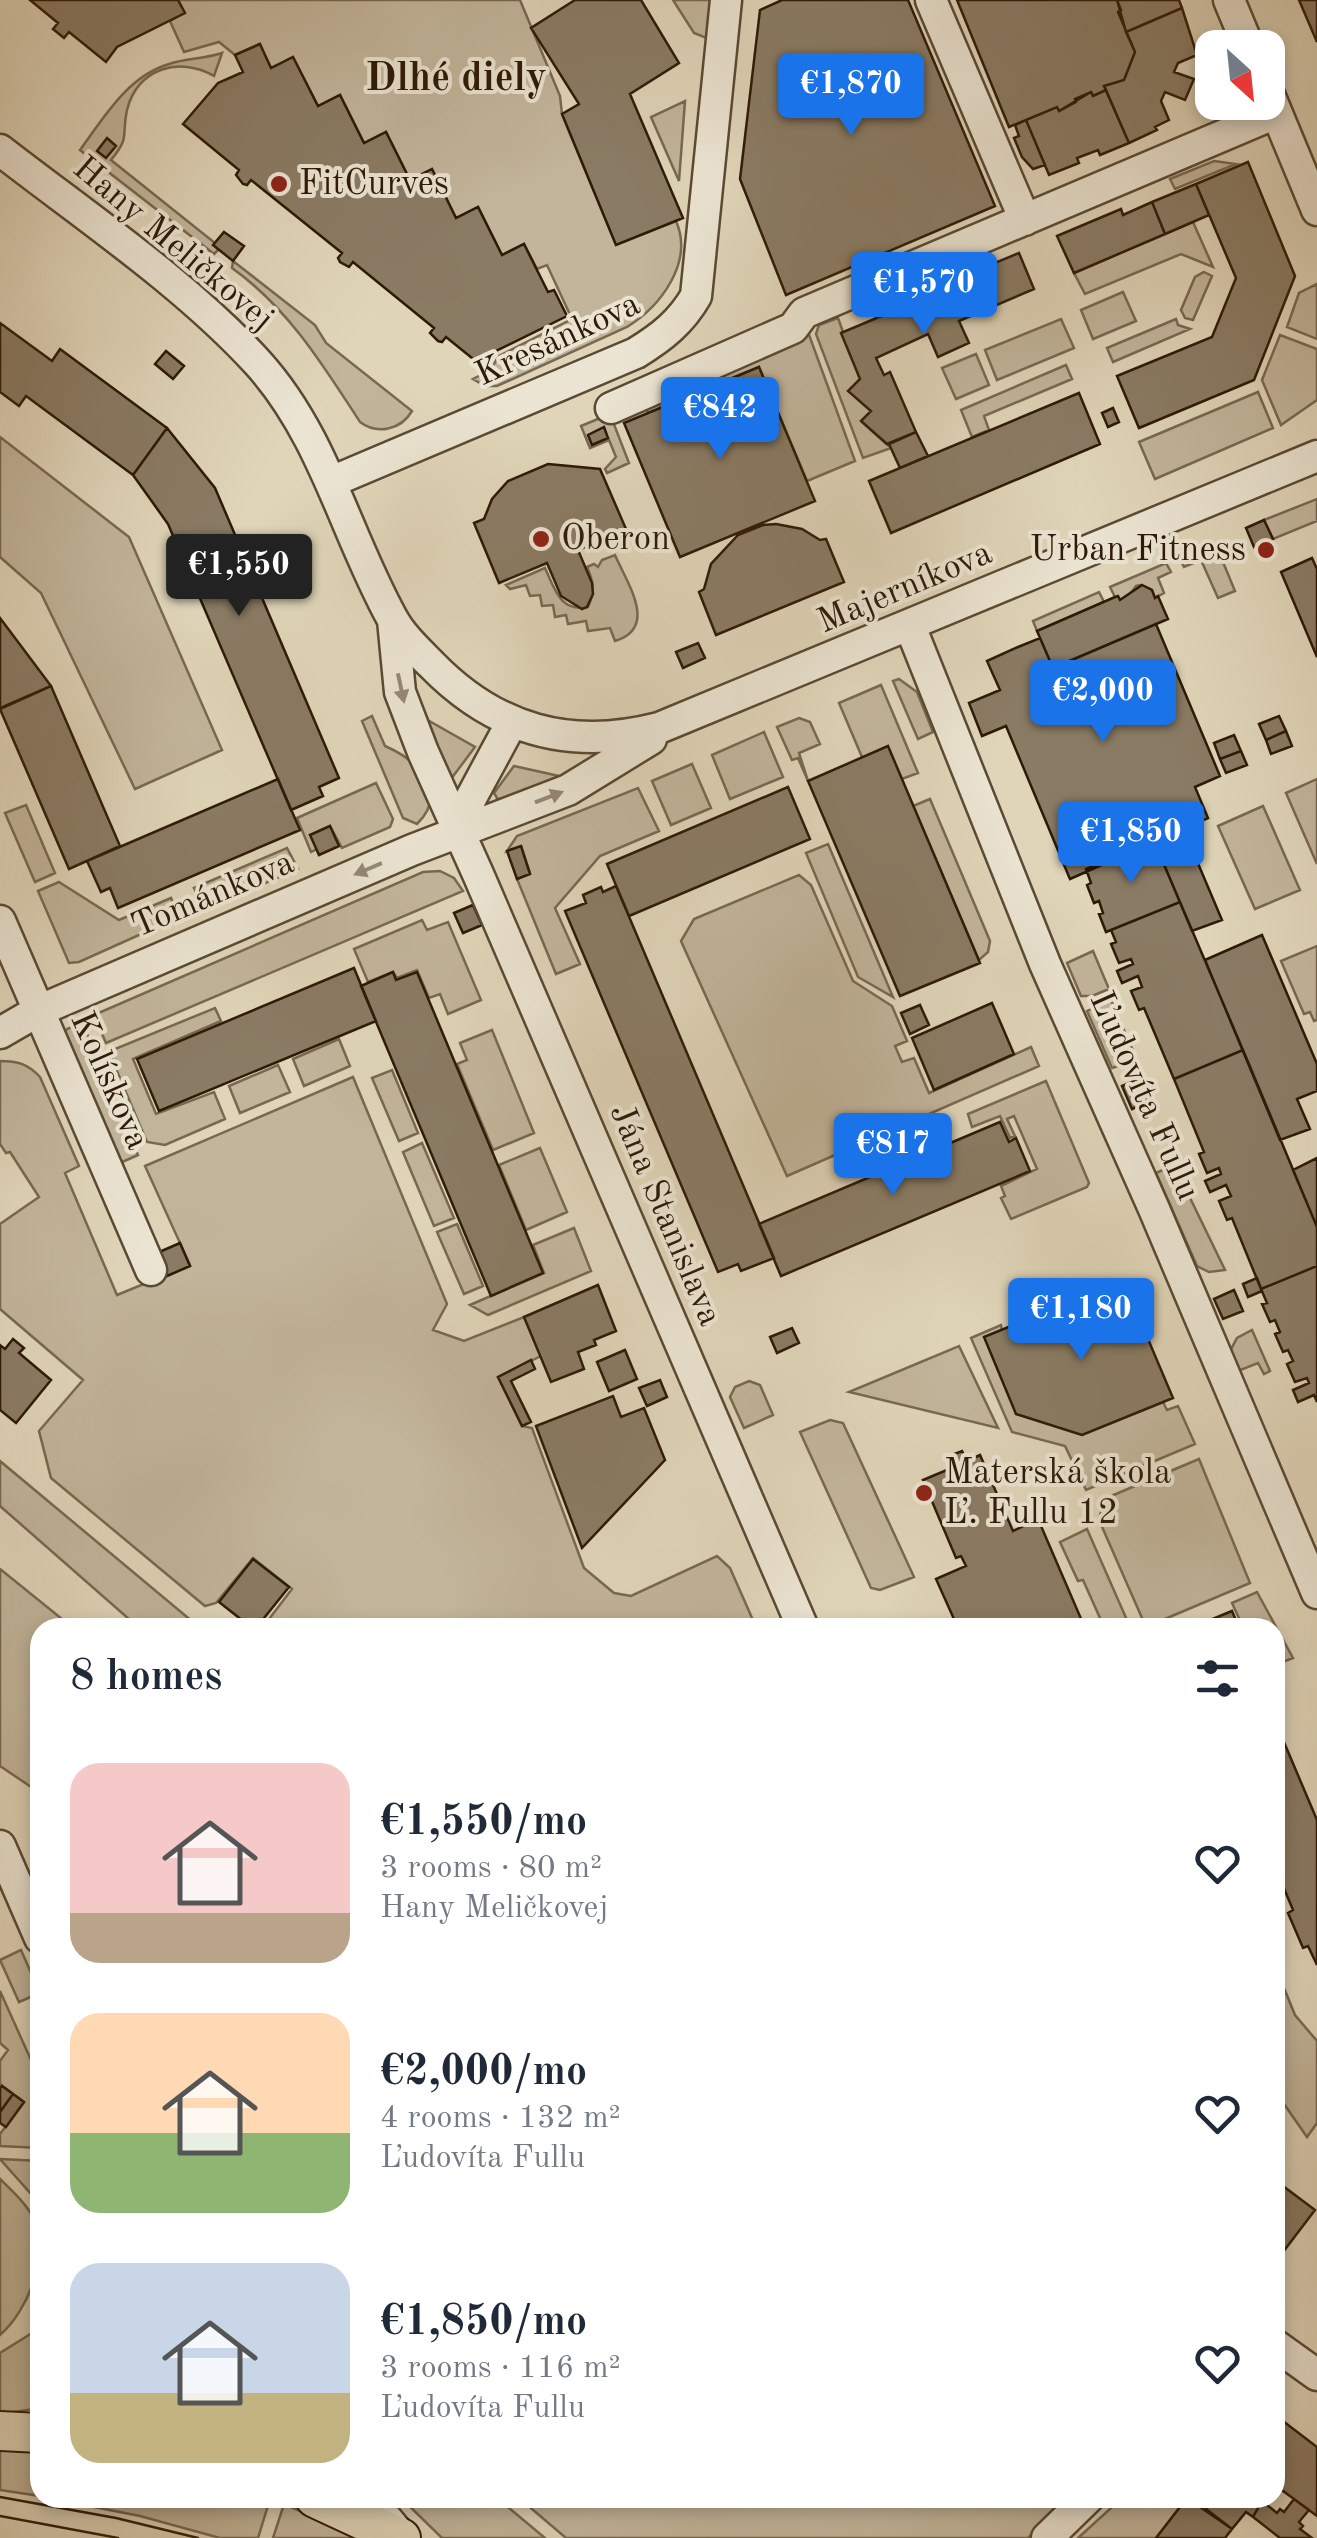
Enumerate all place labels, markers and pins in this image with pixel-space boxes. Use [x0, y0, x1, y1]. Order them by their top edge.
pin: €1,870 [770, 53, 932, 138]
place label: FitCurves [299, 167, 449, 202]
marker: FitCurves [268, 173, 290, 195]
pin: €1,570 [843, 252, 1005, 337]
pin: €842 [661, 377, 779, 462]
place label: Oberon [561, 522, 670, 557]
marker: Oberon [530, 528, 552, 550]
place label: Urban Fitness [1030, 533, 1246, 568]
pin: €1,550 [158, 534, 320, 619]
marker: Urban Fitness [1255, 539, 1277, 561]
pin: €2,000 [1022, 660, 1184, 745]
pin: €1,850 [1050, 801, 1212, 886]
pin: €817 [834, 1113, 952, 1198]
pin: €1,180 [1000, 1278, 1162, 1363]
place label: Materská škola Ľ. Fullu 12 [944, 1456, 1171, 1531]
marker: Materská škola Ľ. Fullu 12 [913, 1482, 935, 1504]

